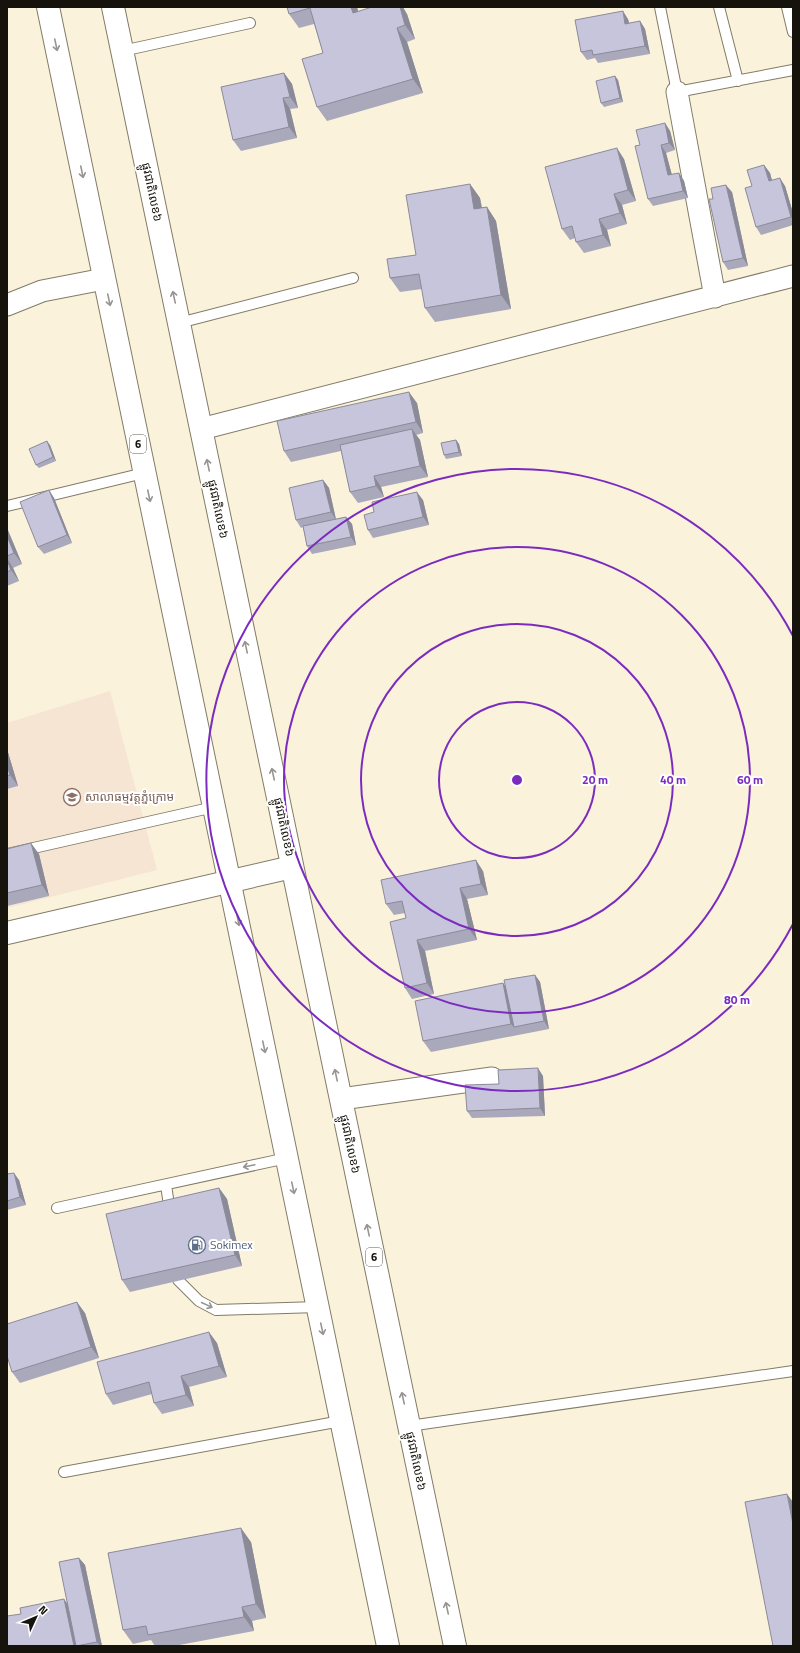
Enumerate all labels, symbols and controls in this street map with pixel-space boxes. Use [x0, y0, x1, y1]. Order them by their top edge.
one-way arrow [52, 38, 60, 51]
street label: ផ្លូវជាតិលេខ៦ [135, 161, 168, 224]
one-way arrow [79, 166, 87, 179]
one-way arrow [169, 290, 177, 303]
one-way arrow [105, 293, 113, 306]
road number: 6 [130, 435, 146, 453]
one-way arrow [204, 459, 212, 472]
street label: ផ្លូវជាតិលេខ៦ [201, 478, 234, 541]
one-way arrow [145, 489, 153, 502]
one-way arrow [242, 641, 250, 654]
one-way arrow [268, 768, 276, 781]
text: 20 m [582, 770, 608, 789]
text: 40 m [660, 770, 686, 789]
text: 60 m [737, 770, 763, 789]
centre of rings [510, 773, 524, 787]
school or university icon: សាលាធម្មវត្តភ្នំក្រោម [62, 787, 82, 807]
place label: សាលាធម្មវត្តភ្នំក្រោម [85, 787, 174, 806]
street label: ផ្លូវជាតិលេខ៦ [267, 796, 300, 859]
one-way arrow [234, 913, 242, 926]
text: 80 m [724, 990, 750, 1009]
one-way arrow [261, 1040, 269, 1053]
one-way arrow [332, 1069, 340, 1082]
street label: ផ្លូវជាតិលេខ៦ [333, 1113, 366, 1176]
one-way arrow [243, 1163, 256, 1171]
one-way arrow [290, 1181, 298, 1194]
one-way arrow [364, 1224, 372, 1237]
fuel station icon: Sokimex [187, 1235, 207, 1255]
place label: Sokimex [210, 1235, 253, 1254]
road number: 6 [366, 1248, 382, 1266]
one-way arrow [201, 1302, 213, 1309]
one-way arrow [319, 1322, 327, 1335]
one-way arrow [399, 1392, 407, 1405]
street label: ផ្លូវជាតិលេខ៦ [399, 1430, 432, 1493]
north arrow [16, 1597, 56, 1637]
text: N [35, 1602, 52, 1618]
one-way arrow [442, 1602, 450, 1615]

